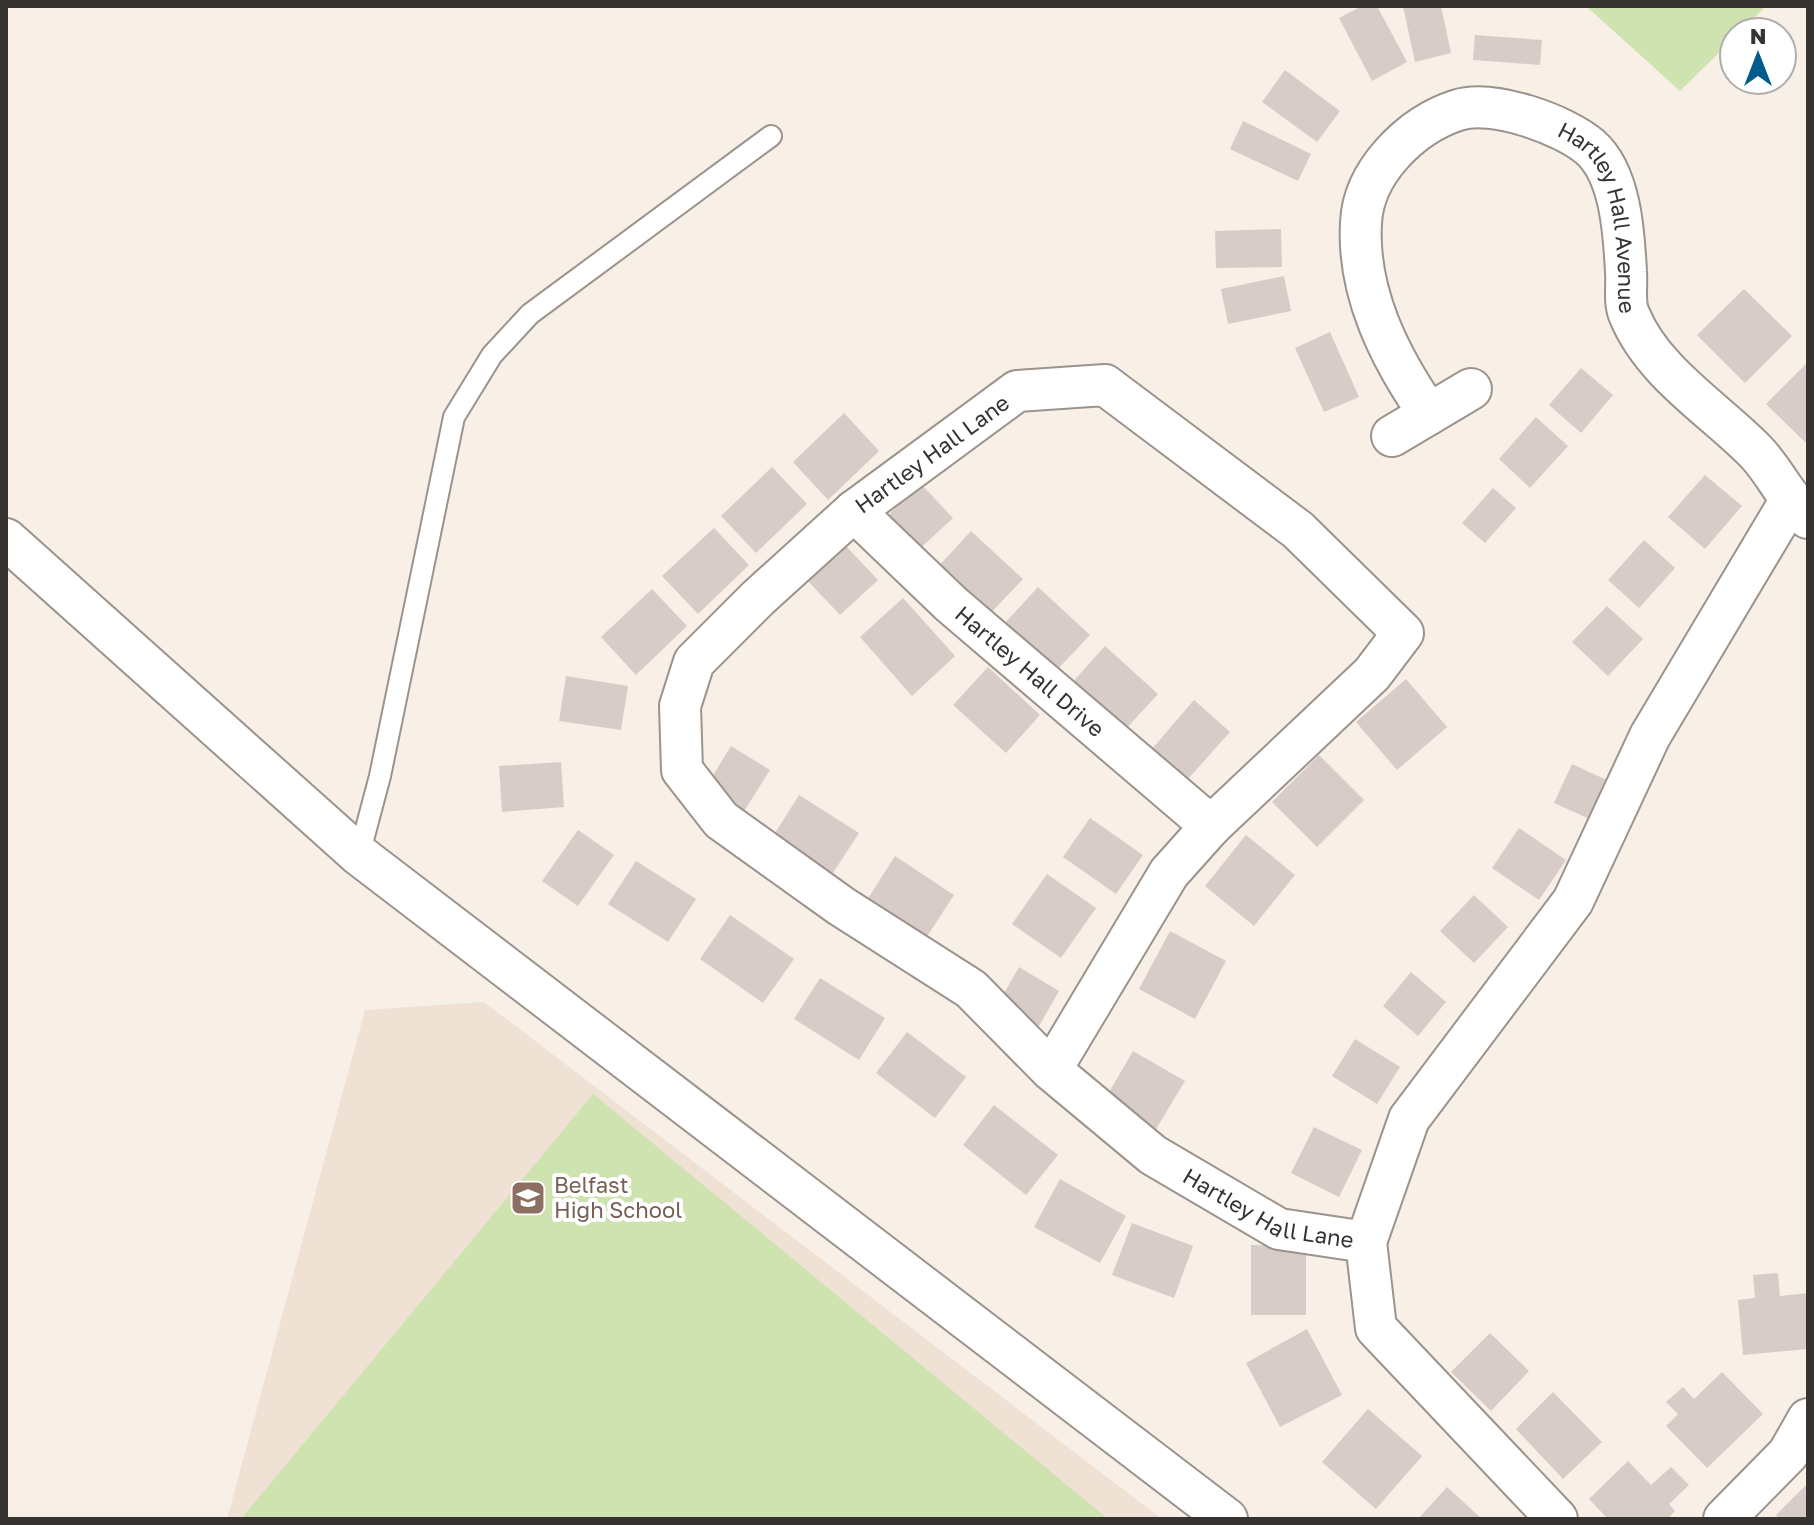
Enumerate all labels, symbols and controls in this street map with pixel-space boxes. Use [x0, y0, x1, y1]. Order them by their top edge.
north arrow [1718, 16, 1798, 96]
text: N [1750, 22, 1766, 49]
street label: Hartley Hall Avenue [1554, 116, 1642, 316]
street label: Hartley Hall Lane [849, 389, 1014, 519]
street label: Hartley Hall Drive [950, 600, 1110, 742]
street label: Hartley Hall Lane [1178, 1162, 1356, 1253]
place label: Belfast High School [554, 1171, 682, 1223]
school or university icon: Belfast High School [509, 1179, 547, 1217]

